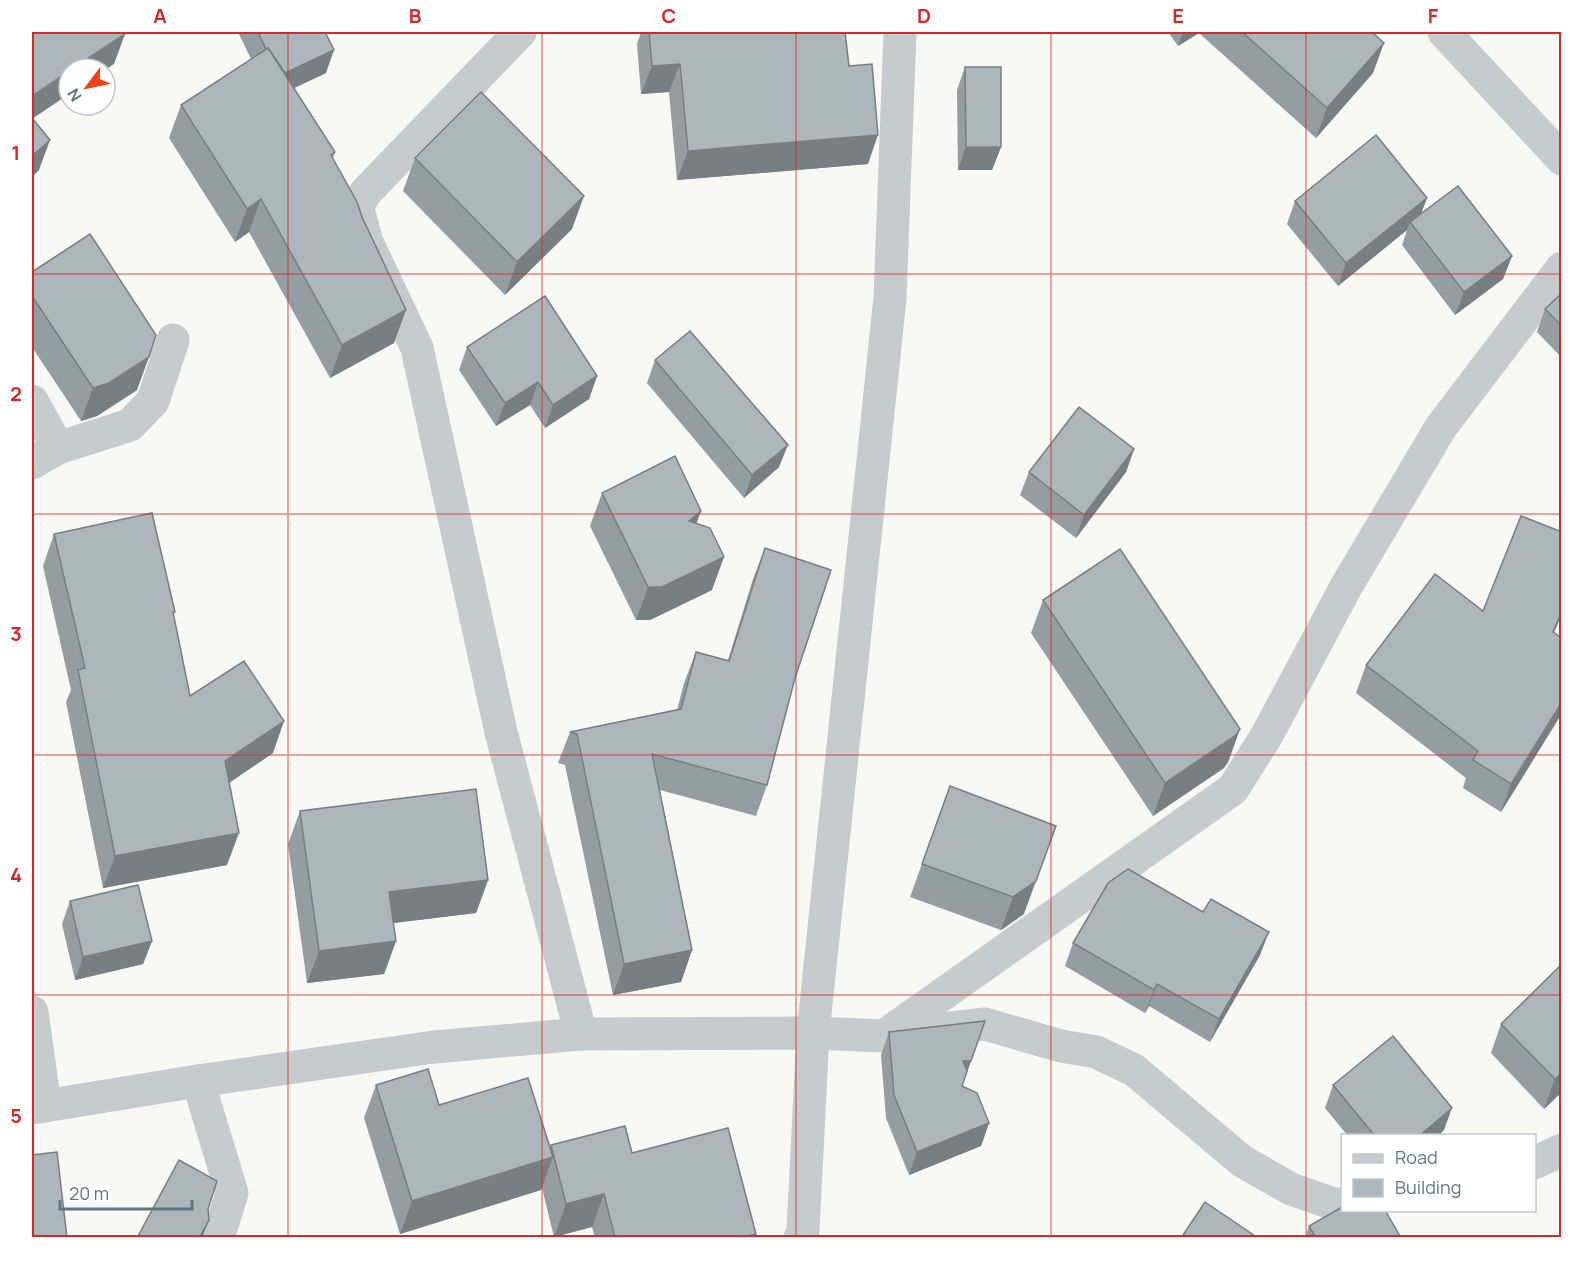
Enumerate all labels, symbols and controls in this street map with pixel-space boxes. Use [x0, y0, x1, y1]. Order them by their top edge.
text: A [153, 2, 167, 29]
text: B [409, 2, 422, 29]
text: C [662, 2, 676, 29]
text: D [917, 2, 931, 29]
text: E [1172, 2, 1184, 29]
text: F [1428, 2, 1439, 29]
north arrow [57, 57, 117, 117]
text: N [62, 84, 87, 106]
text: 1 [12, 139, 20, 166]
text: 2 [10, 380, 22, 407]
text: 3 [10, 620, 22, 647]
text: 4 [10, 861, 22, 888]
text: 5 [10, 1102, 22, 1129]
legend [1341, 1134, 1536, 1212]
text: Road [1395, 1145, 1438, 1169]
scale bar [60, 1173, 192, 1211]
text: Building [1395, 1175, 1461, 1199]
text: 20 m [69, 1181, 109, 1205]

